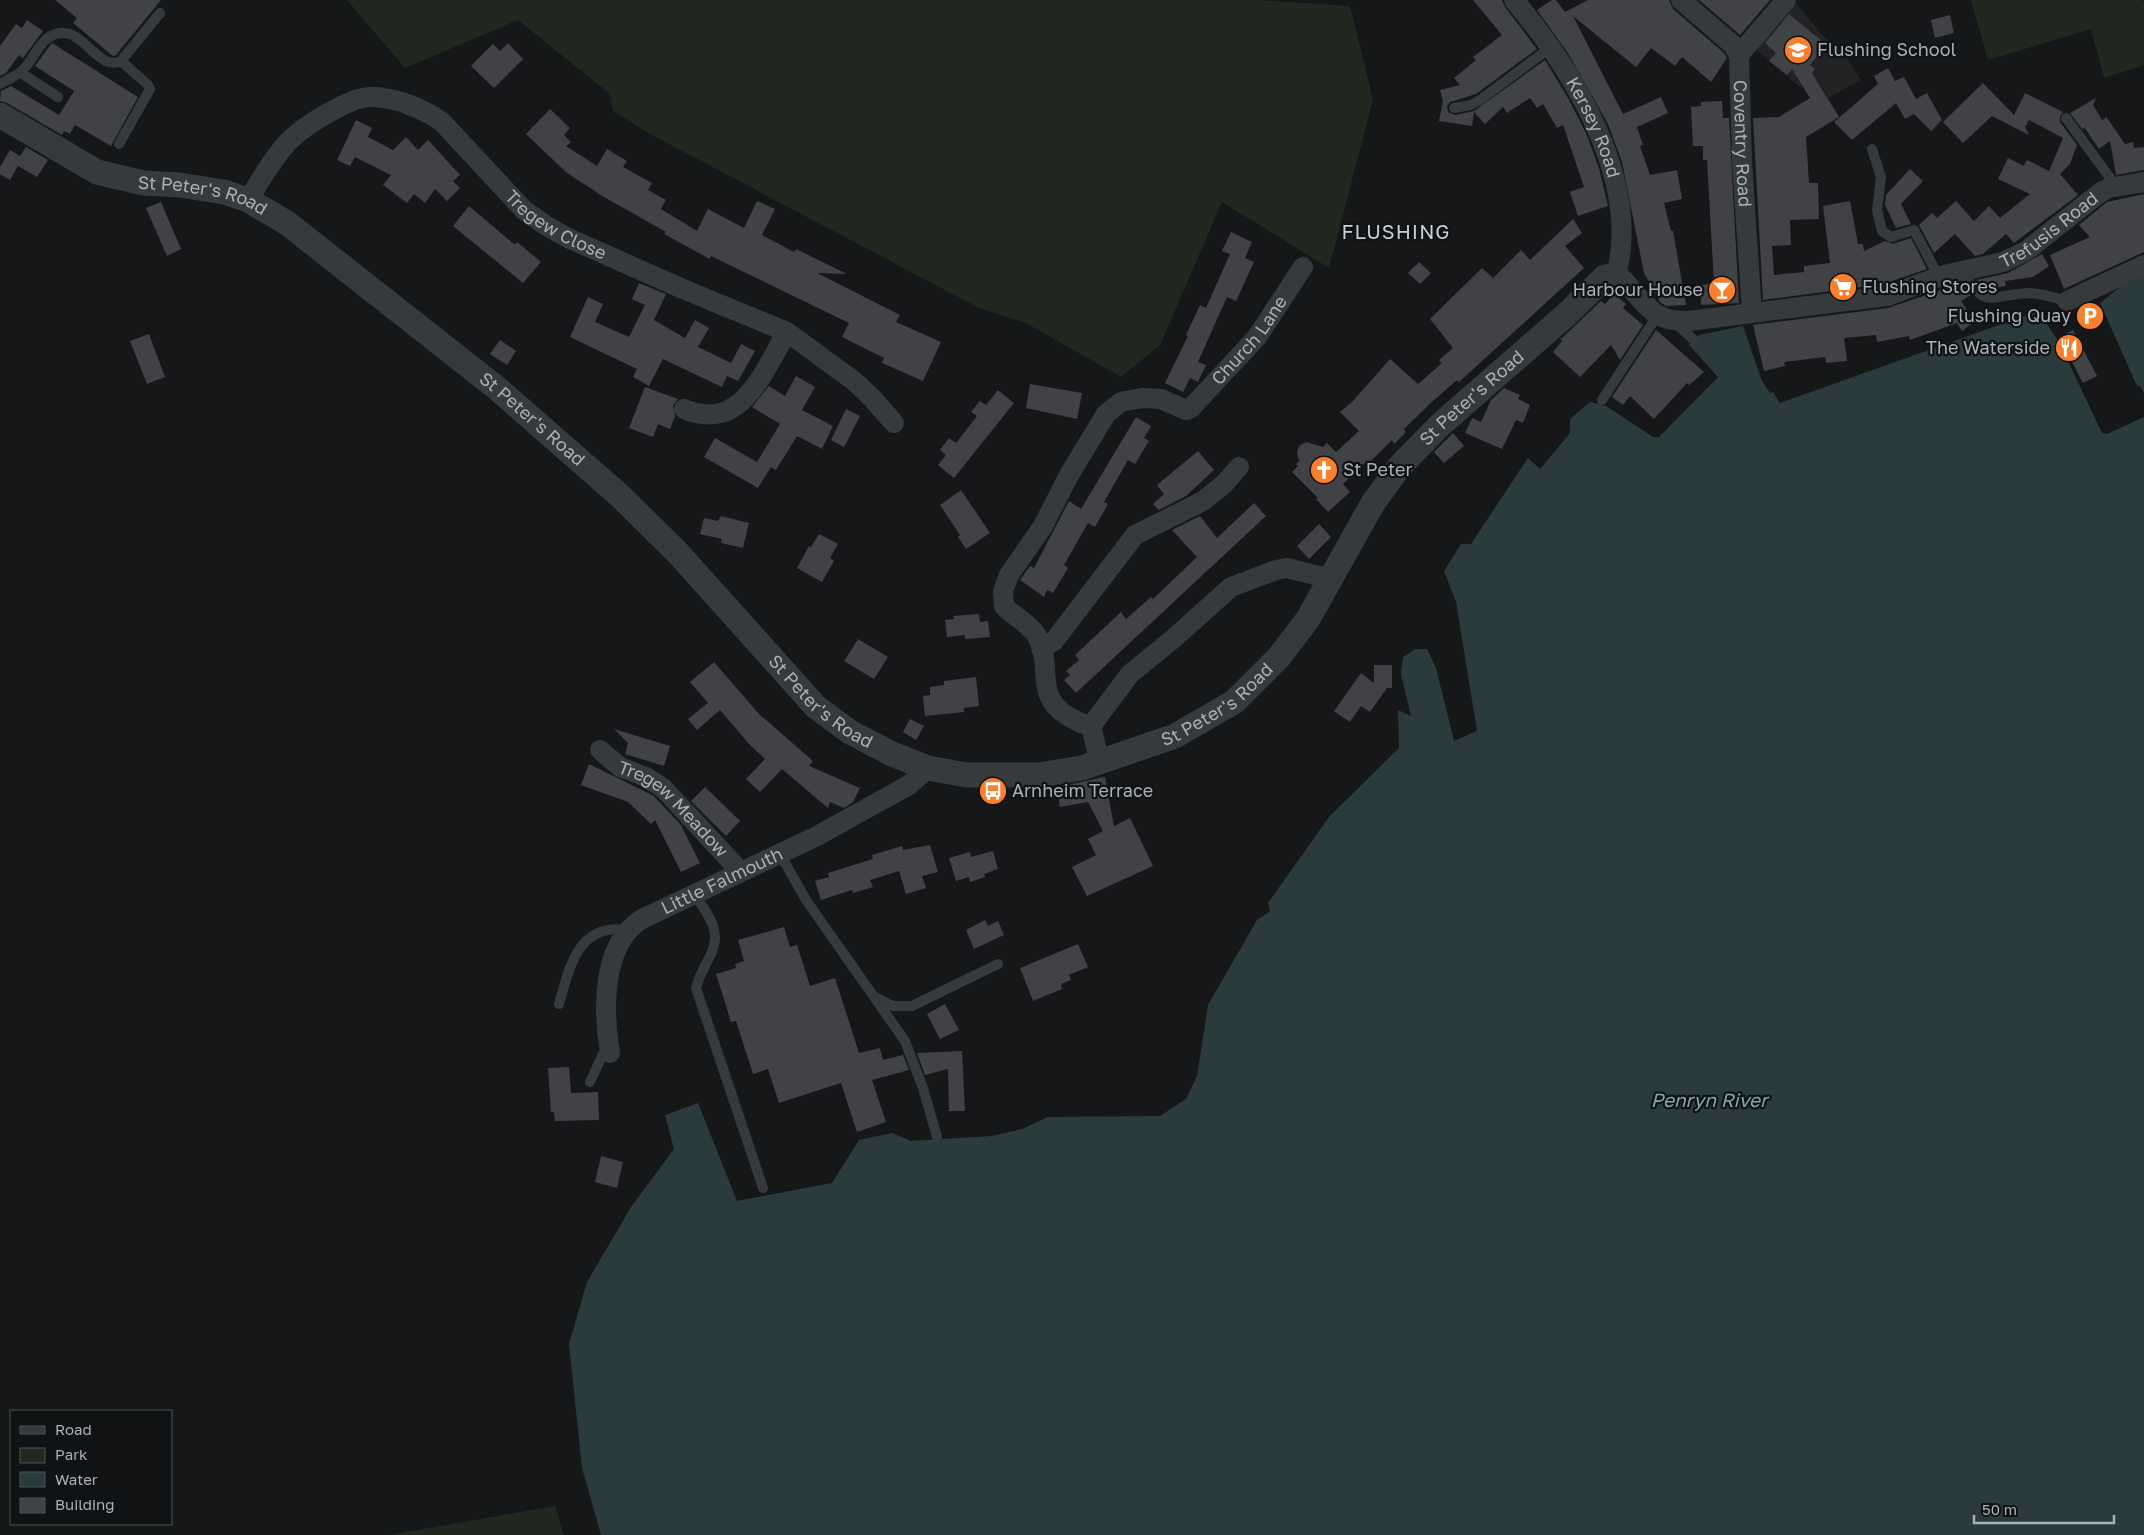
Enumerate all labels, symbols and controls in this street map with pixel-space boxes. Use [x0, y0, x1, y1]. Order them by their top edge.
school or university icon: Flushing School [1783, 35, 1813, 65]
place label: Flushing School [1817, 38, 1956, 60]
street label: Kersey Road [1562, 73, 1626, 180]
street label: Coventry Road [1730, 80, 1757, 208]
street label: St Peter's Road [137, 171, 272, 219]
street label: Tregew Close [501, 185, 610, 264]
street label: Trefusis Road [1996, 187, 2102, 272]
district label: FLUSHING [1342, 219, 1450, 243]
supermarket icon: Flushing Stores [1828, 272, 1858, 302]
bar icon: Harbour House [1707, 275, 1737, 305]
place label: Flushing Stores [1862, 275, 1997, 297]
place label: Harbour House [1573, 278, 1703, 300]
street label: Church Lane [1206, 291, 1291, 389]
parking icon: Flushing Quay [2075, 301, 2105, 331]
place label: Flushing Quay [1947, 304, 2071, 326]
restaurant icon: The Waterside [2054, 333, 2084, 363]
place label: The Waterside [1926, 336, 2050, 358]
street label: St Peter's Road [1414, 345, 1528, 449]
street label: St Peter's Road [476, 367, 590, 470]
church icon: St Peter [1309, 455, 1339, 485]
place label: St Peter [1343, 458, 1413, 480]
street label: St Peter's Road [764, 650, 877, 752]
street label: St Peter's Road [1158, 658, 1277, 750]
street label: Tregew Meadow [615, 755, 734, 861]
bus stop icon: Arnheim Terrace [978, 776, 1008, 806]
place label: Arnheim Terrace [1012, 779, 1153, 801]
street label: Little Falmouth [657, 842, 786, 918]
water label: Penryn River [1651, 1088, 1770, 1111]
legend [10, 1410, 172, 1525]
text: Road [55, 1420, 92, 1438]
text: Park [55, 1445, 88, 1463]
text: Water [55, 1470, 98, 1488]
scale bar [1974, 1492, 2114, 1524]
text: Building [55, 1495, 115, 1513]
text: 50 m [1982, 1500, 2017, 1518]

